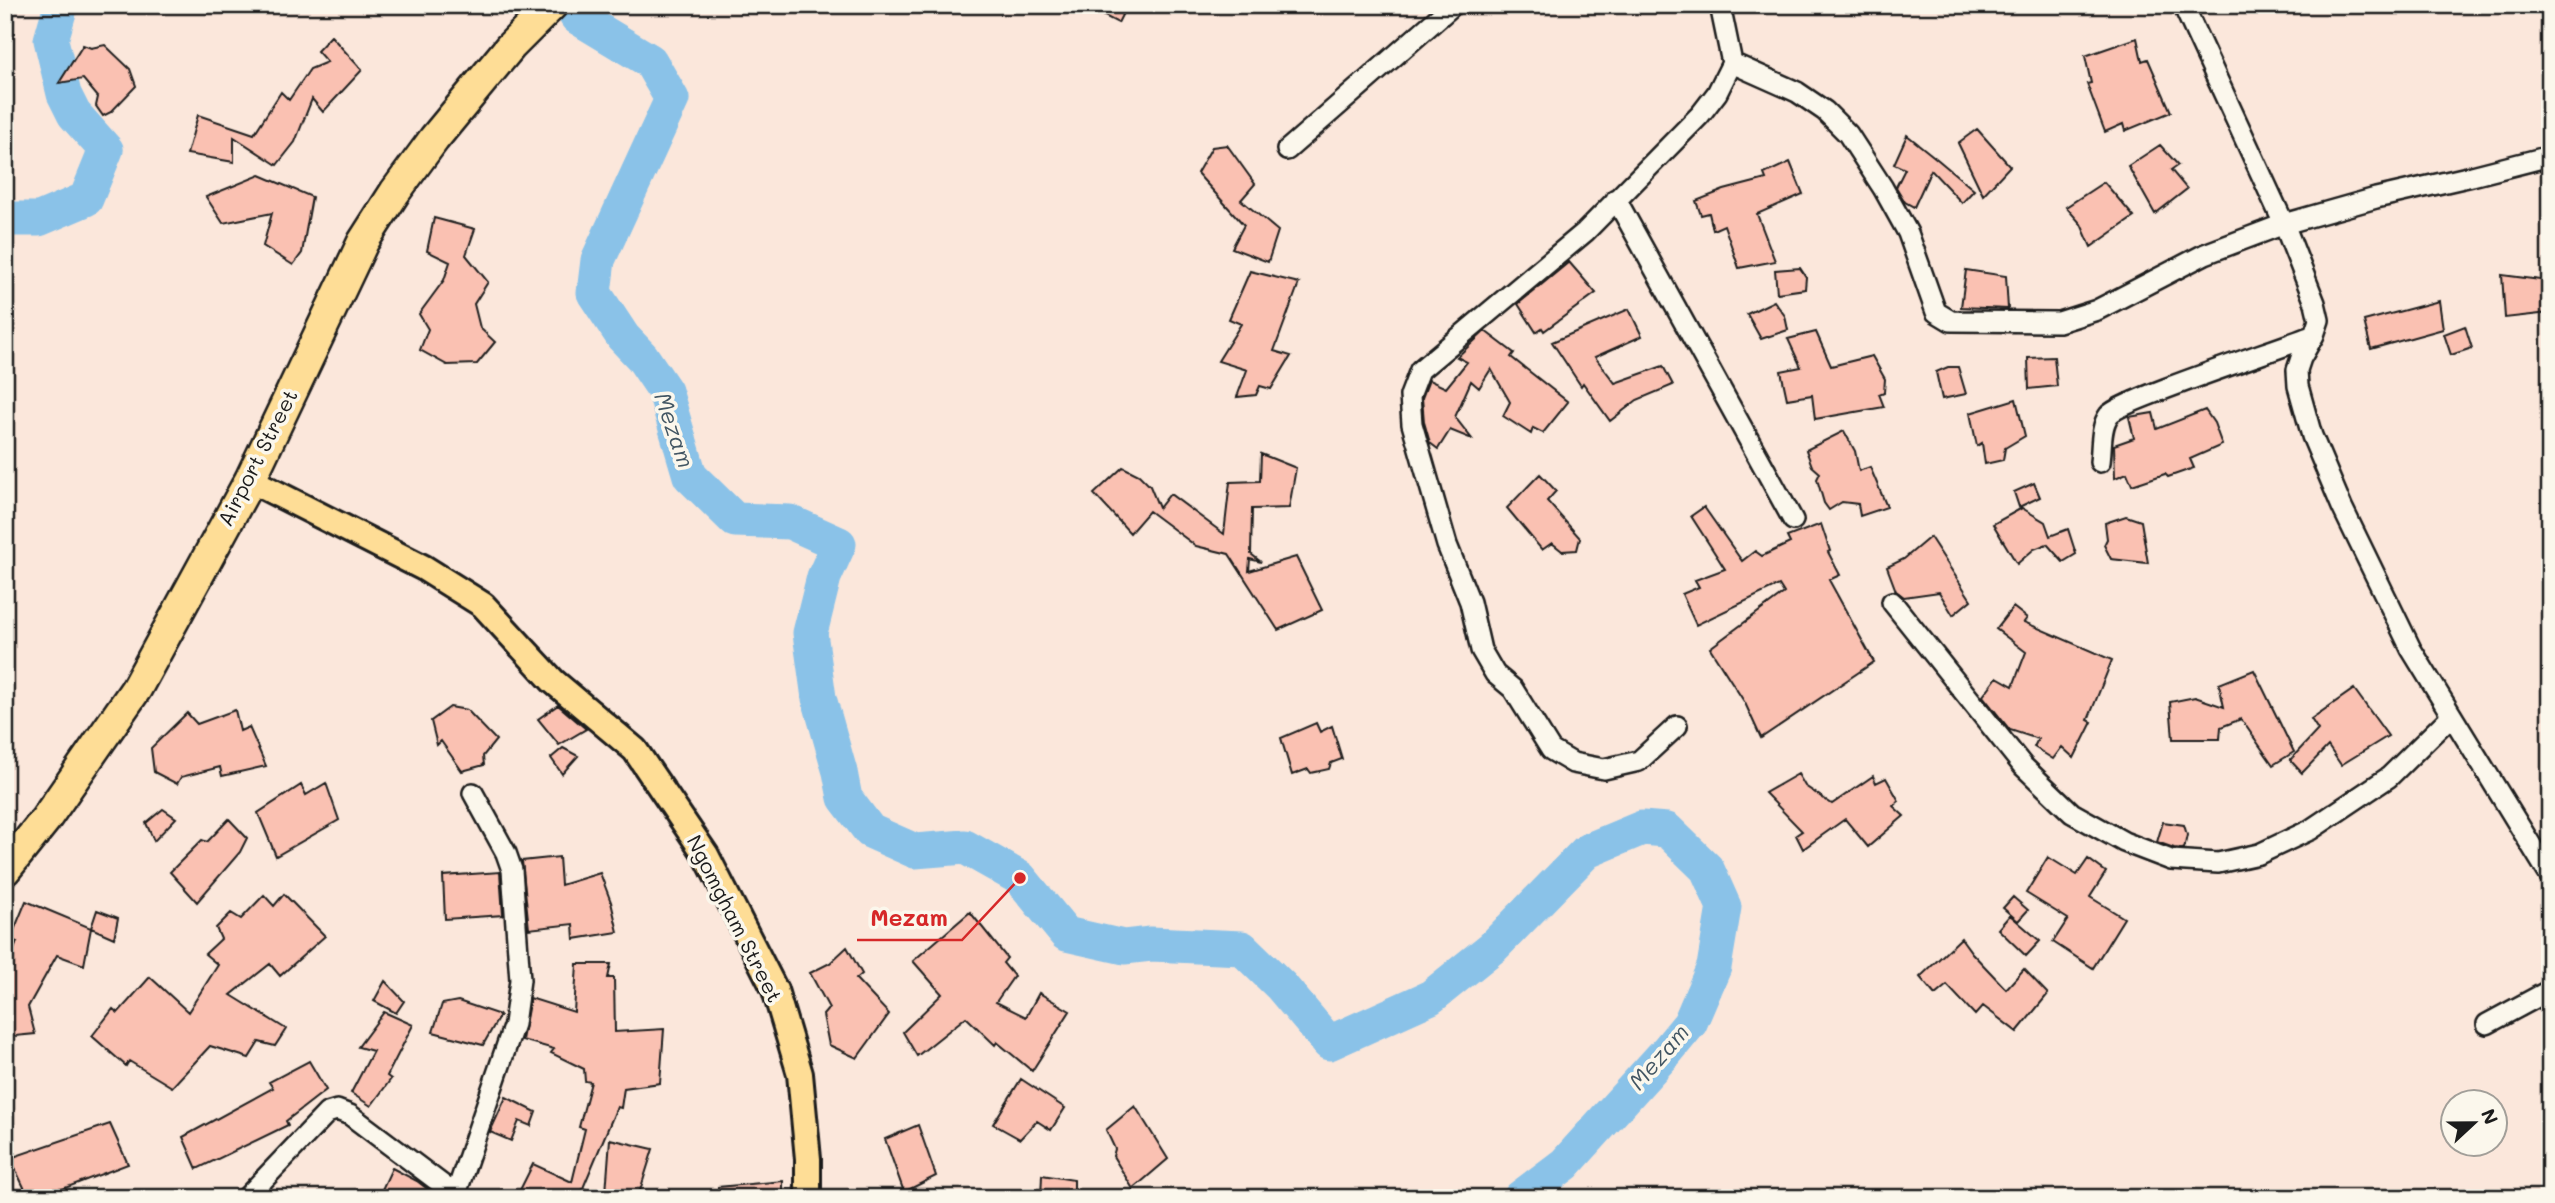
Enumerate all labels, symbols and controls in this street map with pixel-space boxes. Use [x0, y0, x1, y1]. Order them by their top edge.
street label: Airport Street [211, 384, 303, 530]
water label: Mezam [648, 388, 702, 471]
street label: Ngomgham Street [681, 830, 789, 1007]
callout: Mezam [857, 896, 962, 940]
text: Mezam [870, 902, 948, 932]
water label: Mezam [1621, 1017, 1695, 1096]
north arrow [2440, 1088, 2510, 1158]
text: N [2476, 1105, 2505, 1128]

